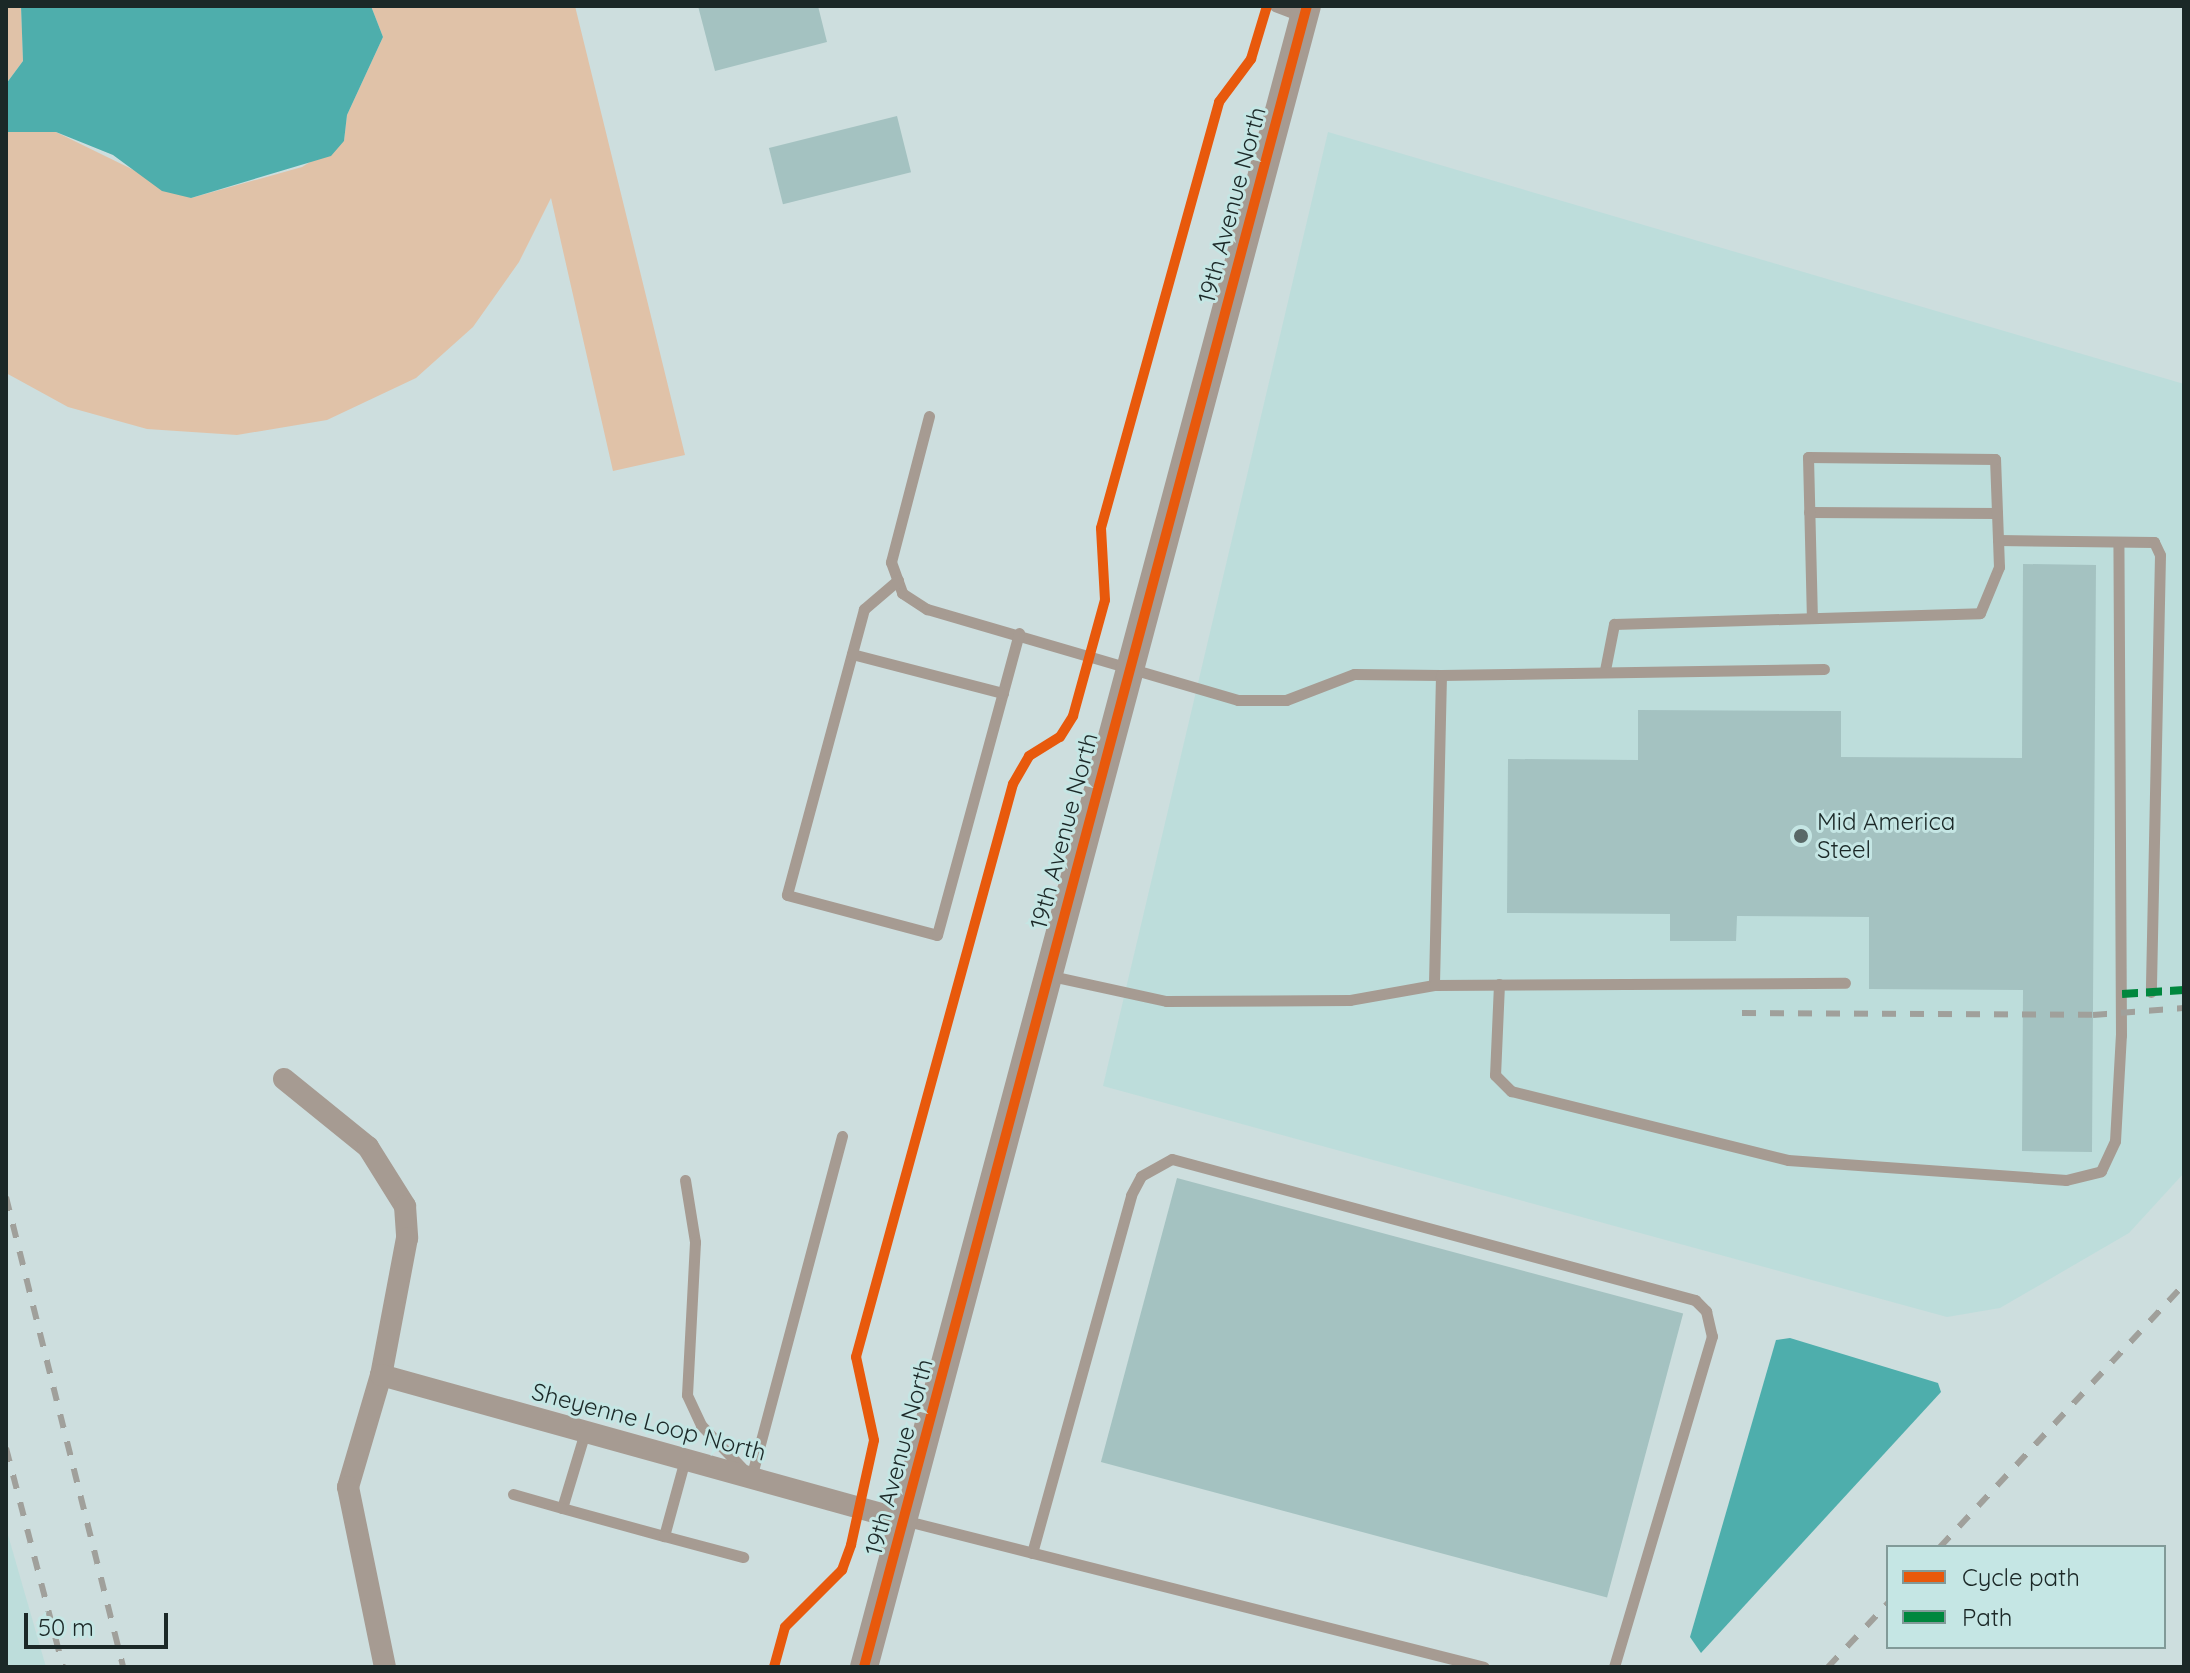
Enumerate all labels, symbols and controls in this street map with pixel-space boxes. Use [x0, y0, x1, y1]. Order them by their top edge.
street label: 19th Avenue North [1192, 104, 1272, 306]
street label: 19th Avenue North [1024, 730, 1104, 932]
place label: Mid America Steel [1817, 808, 1955, 864]
marker: Mid America Steel [1792, 827, 1810, 845]
street label: 19th Avenue North [859, 1356, 939, 1558]
street label: Sheyenne Loop North [529, 1377, 769, 1467]
legend [1886, 1545, 2166, 1649]
text: Cycle path [1962, 1562, 2080, 1592]
scale bar [28, 1597, 172, 1647]
text: Path [1962, 1602, 2013, 1632]
text: 50 m [38, 1612, 94, 1642]

